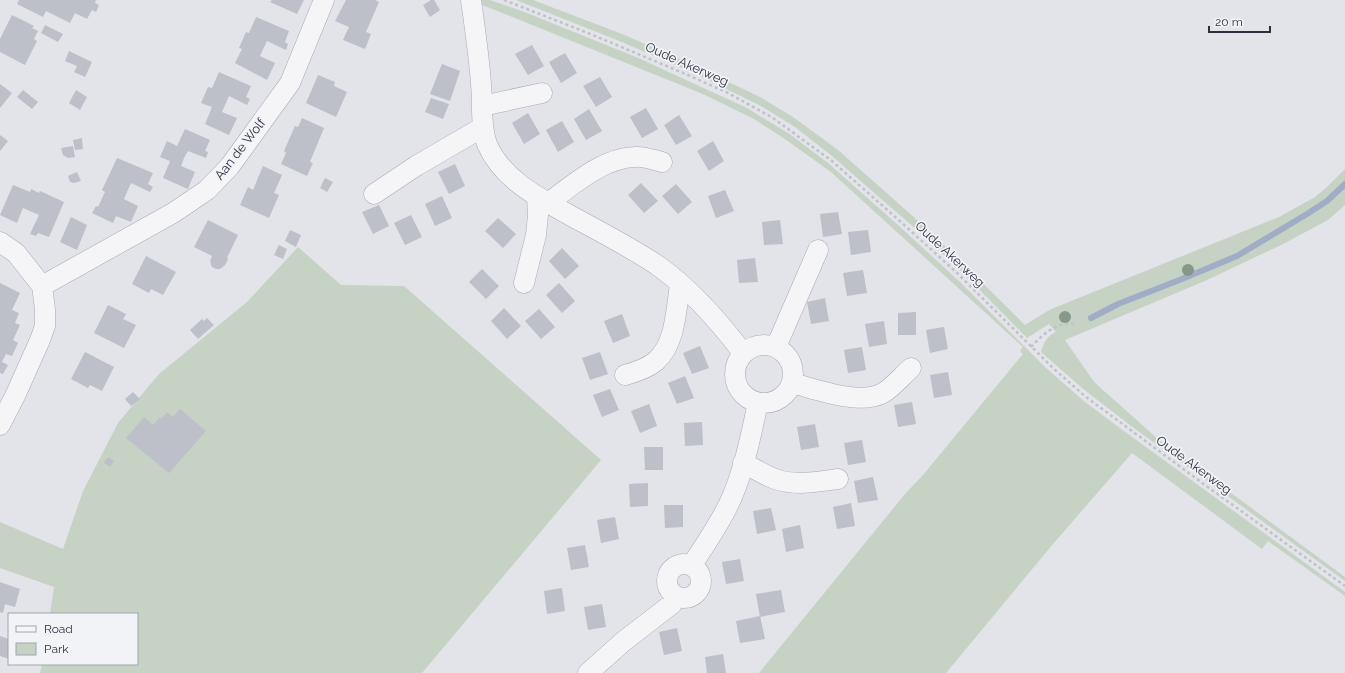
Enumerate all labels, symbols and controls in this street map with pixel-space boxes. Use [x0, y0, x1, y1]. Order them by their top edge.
scale bar [1209, 8, 1270, 34]
text: 20 m [1215, 15, 1243, 29]
street label: Oude Akerweg [643, 39, 731, 89]
street label: Aan de Wolf [211, 115, 269, 183]
street label: Oude Akerweg [912, 218, 988, 290]
street label: Oude Akerweg [1153, 433, 1235, 497]
legend [8, 613, 138, 665]
text: Road [44, 622, 73, 636]
text: Park [44, 642, 69, 656]

